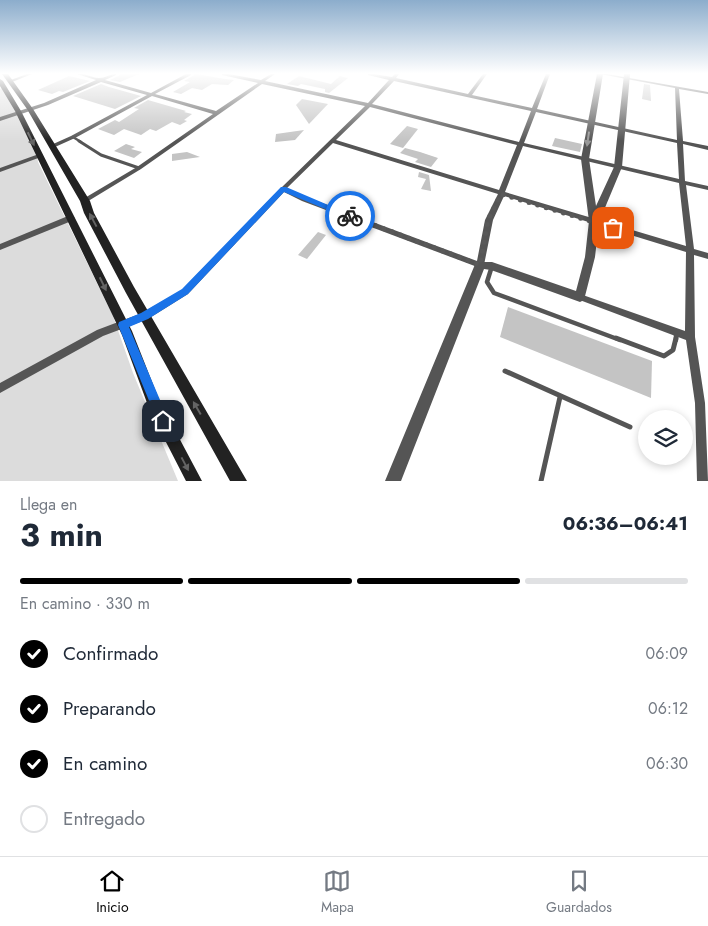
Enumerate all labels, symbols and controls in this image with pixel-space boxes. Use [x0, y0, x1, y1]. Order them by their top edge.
one-way arrow [584, 131, 592, 147]
one-way arrow [28, 132, 36, 146]
courier [325, 191, 375, 241]
icon: bike [336, 202, 364, 230]
pin [592, 207, 634, 249]
one-way arrow [89, 213, 97, 228]
icon: bag [599, 214, 627, 242]
one-way arrow [99, 277, 107, 291]
pin [142, 400, 184, 442]
one-way arrow [193, 402, 202, 415]
icon: home [149, 407, 177, 435]
map controls [638, 410, 693, 465]
button: layers [638, 410, 693, 465]
one-way arrow [181, 456, 189, 471]
text: Llega en [20, 493, 77, 516]
text: 06:36–06:41 [563, 510, 688, 537]
text: 3 min [20, 512, 103, 558]
text: En camino · 330 m [20, 592, 150, 615]
icon: check [20, 640, 48, 668]
text: Confirmado [63, 640, 158, 667]
text: 06:09 [646, 642, 688, 665]
icon: check [20, 695, 48, 723]
text: Preparando [63, 695, 156, 722]
text: 06:12 [648, 697, 688, 720]
icon: check [20, 750, 48, 778]
text: En camino [63, 750, 147, 777]
text: 06:30 [646, 752, 688, 775]
text: Entregado [63, 805, 145, 832]
tab: Inicio [96, 867, 129, 917]
tab: Mapa [321, 867, 354, 917]
tab: Guardados [546, 867, 612, 917]

